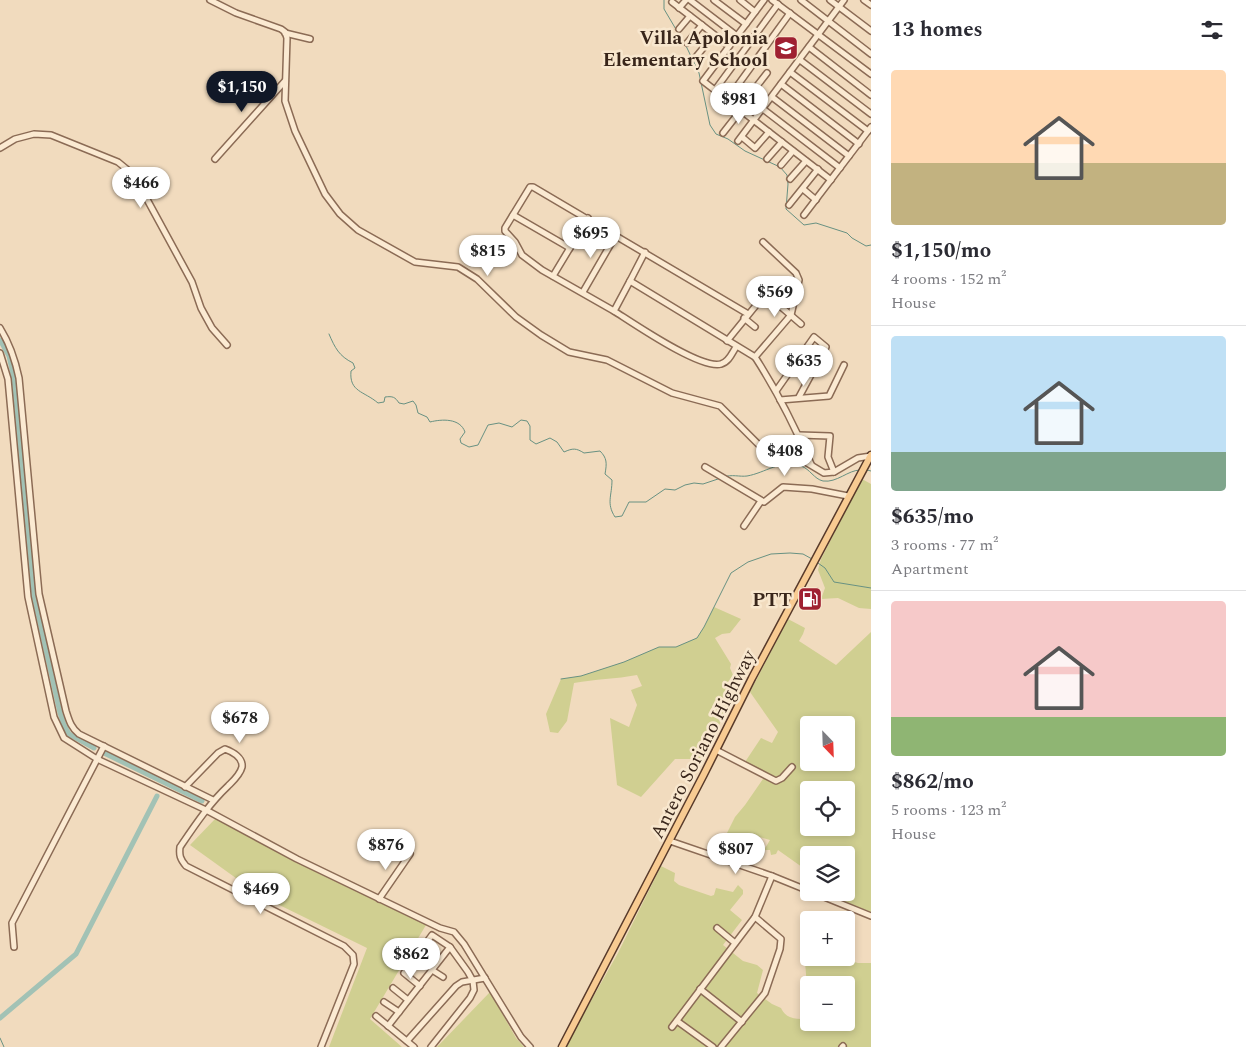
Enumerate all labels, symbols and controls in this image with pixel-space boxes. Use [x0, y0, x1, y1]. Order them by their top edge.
text: 13 homes [891, 14, 983, 46]
icon: filters [1198, 16, 1226, 44]
place label: Villa Apolonia Elementary School [603, 24, 768, 75]
school or university icon: Villa Apolonia Elementary School [773, 35, 799, 61]
pin: $1,150 [201, 70, 283, 113]
text: $1,150 [217, 75, 267, 99]
pin: $981 [709, 82, 769, 125]
text: $981 [721, 87, 757, 111]
icon: home [1014, 103, 1104, 193]
pin: $466 [111, 166, 171, 209]
text: $466 [123, 171, 159, 195]
pin: $695 [561, 216, 621, 259]
text: $695 [573, 221, 609, 245]
pin: $815 [458, 234, 518, 277]
text: $1,150/mo [891, 235, 991, 267]
text: $815 [470, 239, 506, 263]
text: 4 rooms · 152 m² [891, 267, 1006, 291]
pin: $569 [745, 276, 805, 318]
text: $569 [757, 280, 793, 304]
text: House [891, 291, 936, 315]
pin: $635 [774, 344, 834, 387]
text: $635 [786, 349, 822, 373]
icon: home [1014, 368, 1104, 458]
pin: $408 [755, 434, 815, 477]
text: $408 [767, 439, 803, 463]
text: $635/mo [891, 501, 974, 533]
text: 3 rooms · 77 m² [891, 533, 998, 557]
text: Apartment [891, 557, 969, 581]
place label: PTT [752, 586, 792, 615]
fuel station icon: PTT [797, 586, 823, 612]
icon: home [1014, 633, 1104, 723]
street label: Antero Soriano Highway [643, 644, 764, 844]
pin: $678 [210, 702, 270, 744]
text: $678 [222, 706, 258, 730]
north arrow [800, 716, 855, 771]
map controls [800, 716, 855, 1031]
text: $862/mo [891, 766, 974, 798]
button: locate [800, 781, 855, 836]
text: 5 rooms · 123 m² [891, 798, 1006, 822]
text: House [891, 822, 936, 846]
pin: $876 [356, 828, 416, 871]
pin: $807 [706, 832, 766, 875]
text: $876 [368, 833, 404, 857]
text: $807 [718, 837, 754, 861]
button: layers [800, 846, 855, 901]
pin: $469 [231, 872, 291, 915]
text: $469 [243, 877, 279, 901]
button: + [800, 911, 855, 966]
pin: $862 [381, 938, 441, 980]
text: $862 [393, 942, 429, 966]
button: − [800, 976, 855, 1031]

